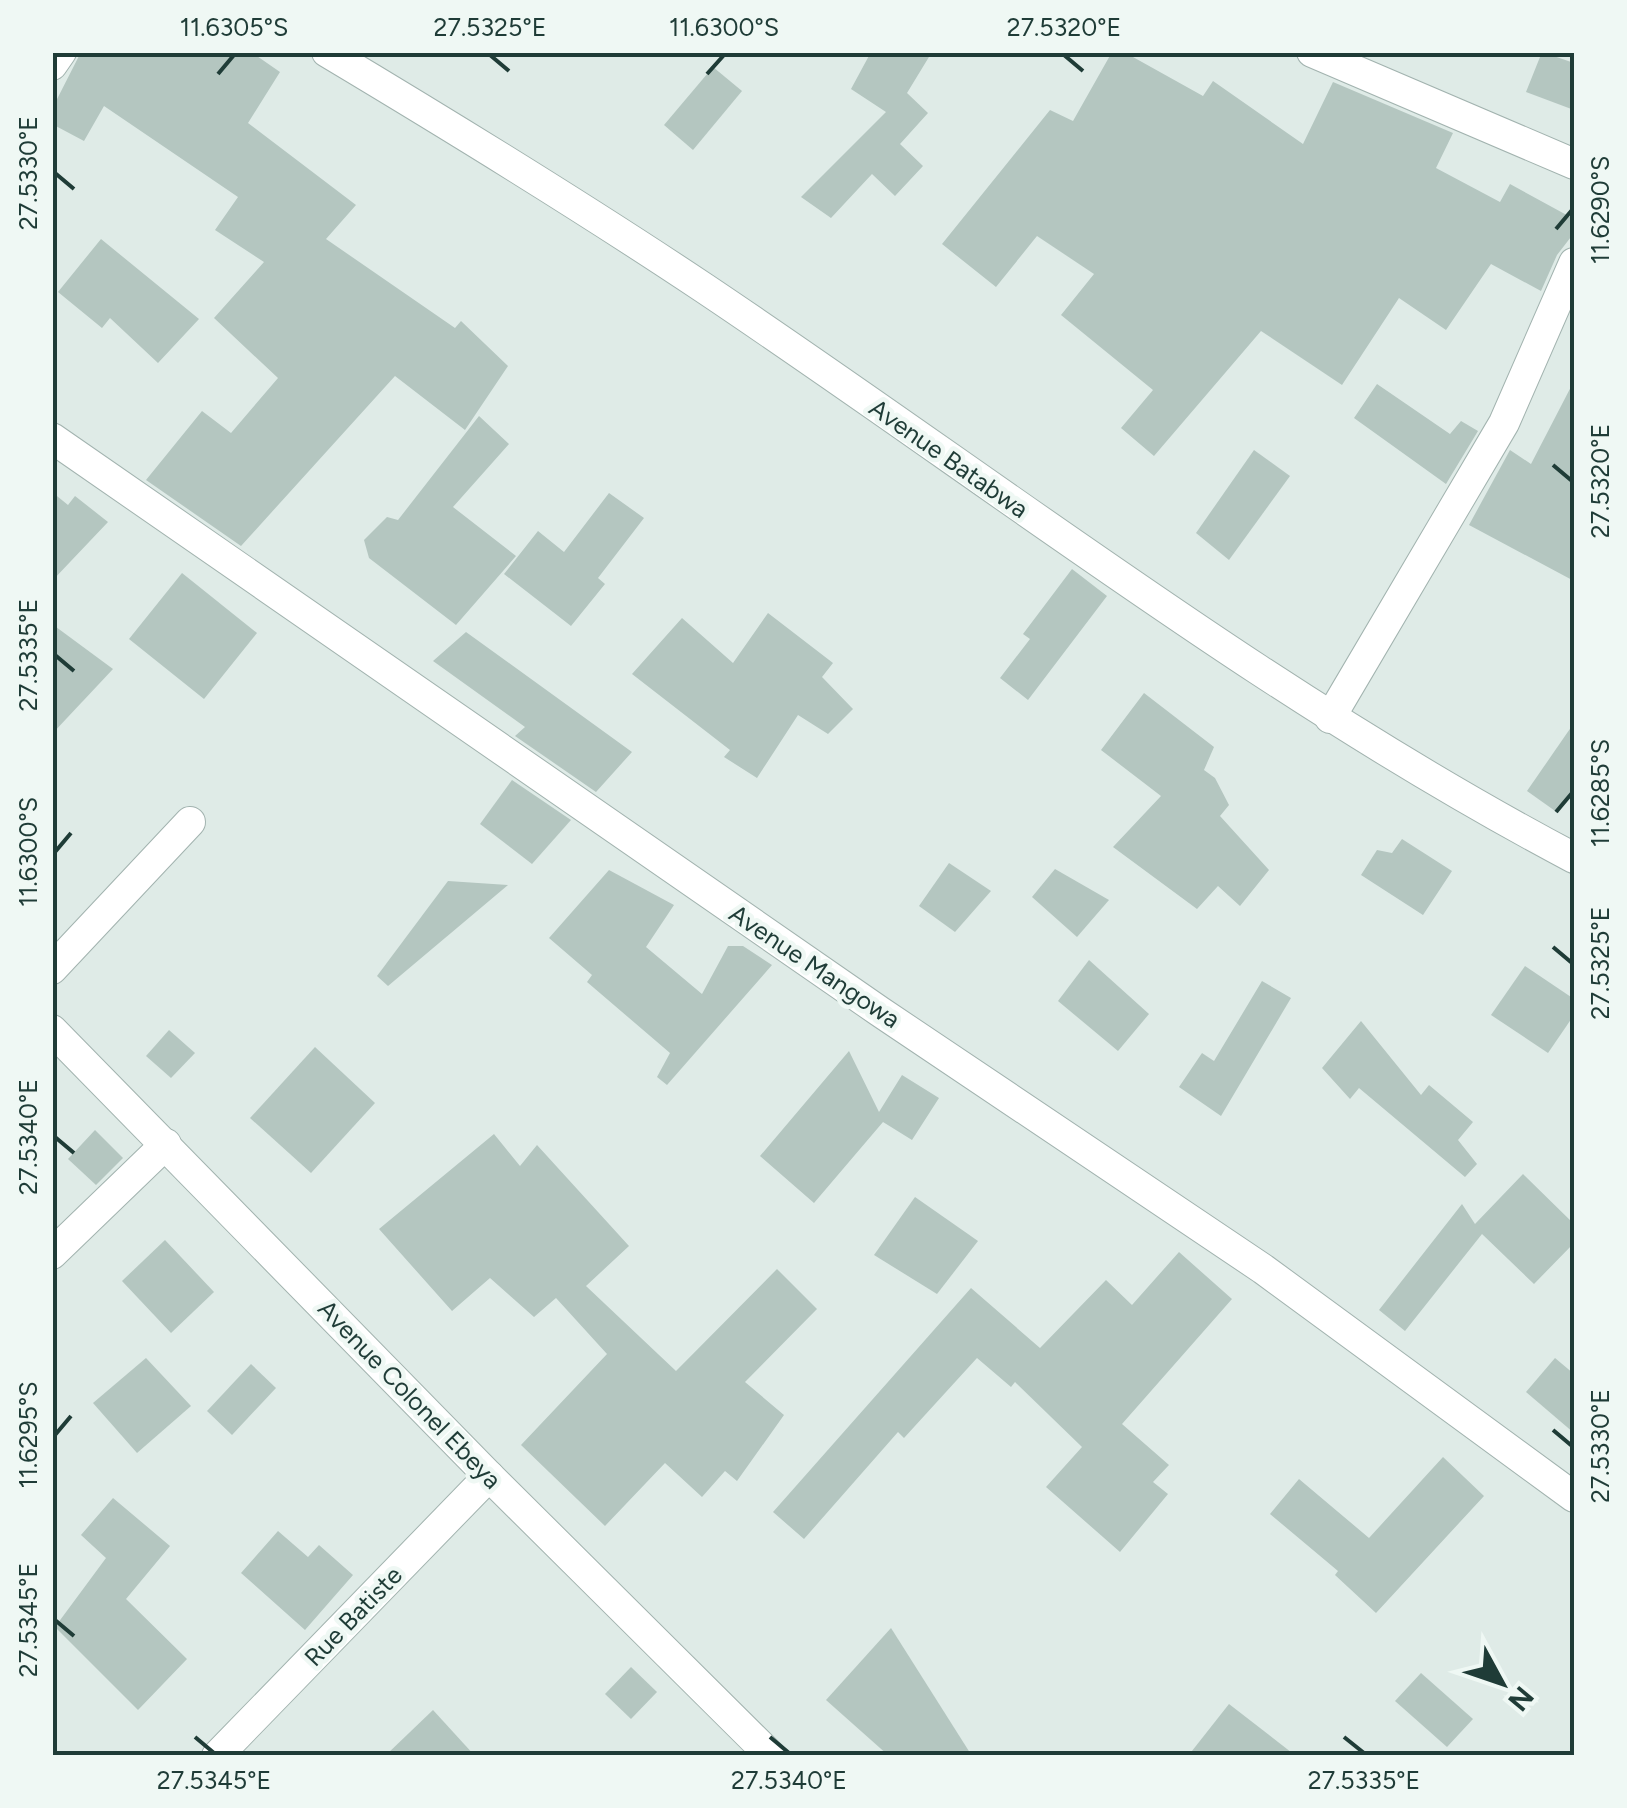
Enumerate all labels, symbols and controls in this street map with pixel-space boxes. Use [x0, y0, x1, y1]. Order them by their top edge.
text: 11.6305°S [180, 12, 288, 42]
text: 27.5325°E [434, 12, 546, 42]
text: 11.6300°S [669, 12, 779, 42]
text: 27.5320°E [1007, 12, 1121, 42]
text: 27.5330°E [13, 116, 43, 230]
text: 11.6290°S [1585, 156, 1615, 264]
street label: Avenue Batabwa [864, 392, 1034, 524]
text: 27.5320°E [1585, 424, 1615, 538]
text: 27.5335°E [13, 599, 43, 711]
text: 11.6285°S [1585, 739, 1615, 847]
text: 11.6300°S [13, 797, 43, 907]
street label: Avenue Mangowa [724, 898, 906, 1034]
text: 27.5325°E [1585, 907, 1615, 1019]
text: 27.5340°E [13, 1079, 43, 1195]
street label: Avenue Colonel Ebeya [312, 1293, 508, 1495]
text: 11.6295°S [13, 1381, 43, 1489]
text: 27.5330°E [1585, 1389, 1615, 1503]
street label: Rue Batiste [298, 1560, 408, 1672]
text: 27.5345°E [13, 1563, 43, 1677]
north arrow [1452, 1633, 1552, 1733]
text: N [1501, 1680, 1541, 1718]
text: 27.5345°E [157, 1765, 271, 1795]
text: 27.5340°E [731, 1765, 847, 1795]
text: 27.5335°E [1308, 1765, 1420, 1795]

